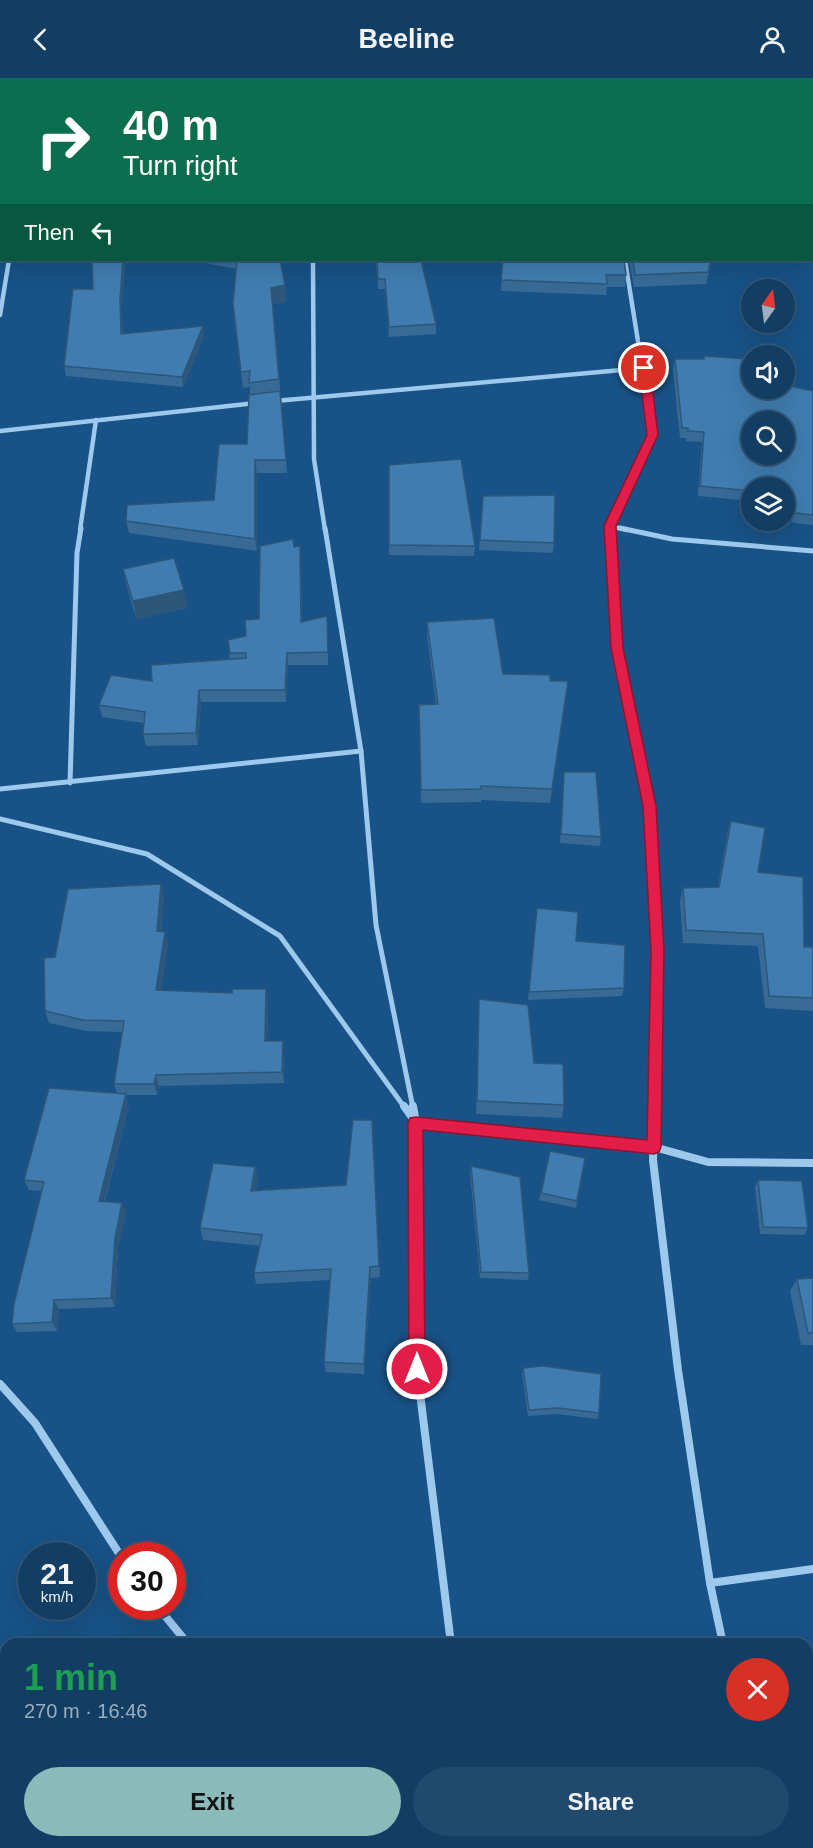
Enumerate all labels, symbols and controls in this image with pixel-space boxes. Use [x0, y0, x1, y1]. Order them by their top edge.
icon: back [24, 23, 57, 56]
icon: person [756, 23, 789, 56]
text: Beeline [358, 24, 455, 54]
icon: right [24, 102, 102, 180]
text: 40 m [123, 102, 219, 149]
text: Turn right [123, 151, 238, 181]
icon: left [86, 216, 119, 249]
text: Then [24, 220, 74, 245]
north arrow [741, 279, 795, 333]
map controls [741, 279, 795, 531]
pin [618, 342, 669, 393]
button: sound [741, 345, 795, 399]
icon: arrive [627, 351, 660, 384]
button: search [741, 411, 795, 465]
button: layers [741, 477, 795, 531]
position arrow [385, 1337, 449, 1401]
speed limit sign: 30 [108, 1542, 186, 1620]
text: 21 [40, 1557, 74, 1590]
text: km/h [41, 1588, 73, 1605]
text: 1 min [24, 1657, 118, 1698]
button: close [726, 1658, 789, 1721]
text: 270 m · 16:46 [24, 1700, 147, 1722]
button: Exit [24, 1767, 401, 1836]
button: Share [413, 1767, 789, 1836]

